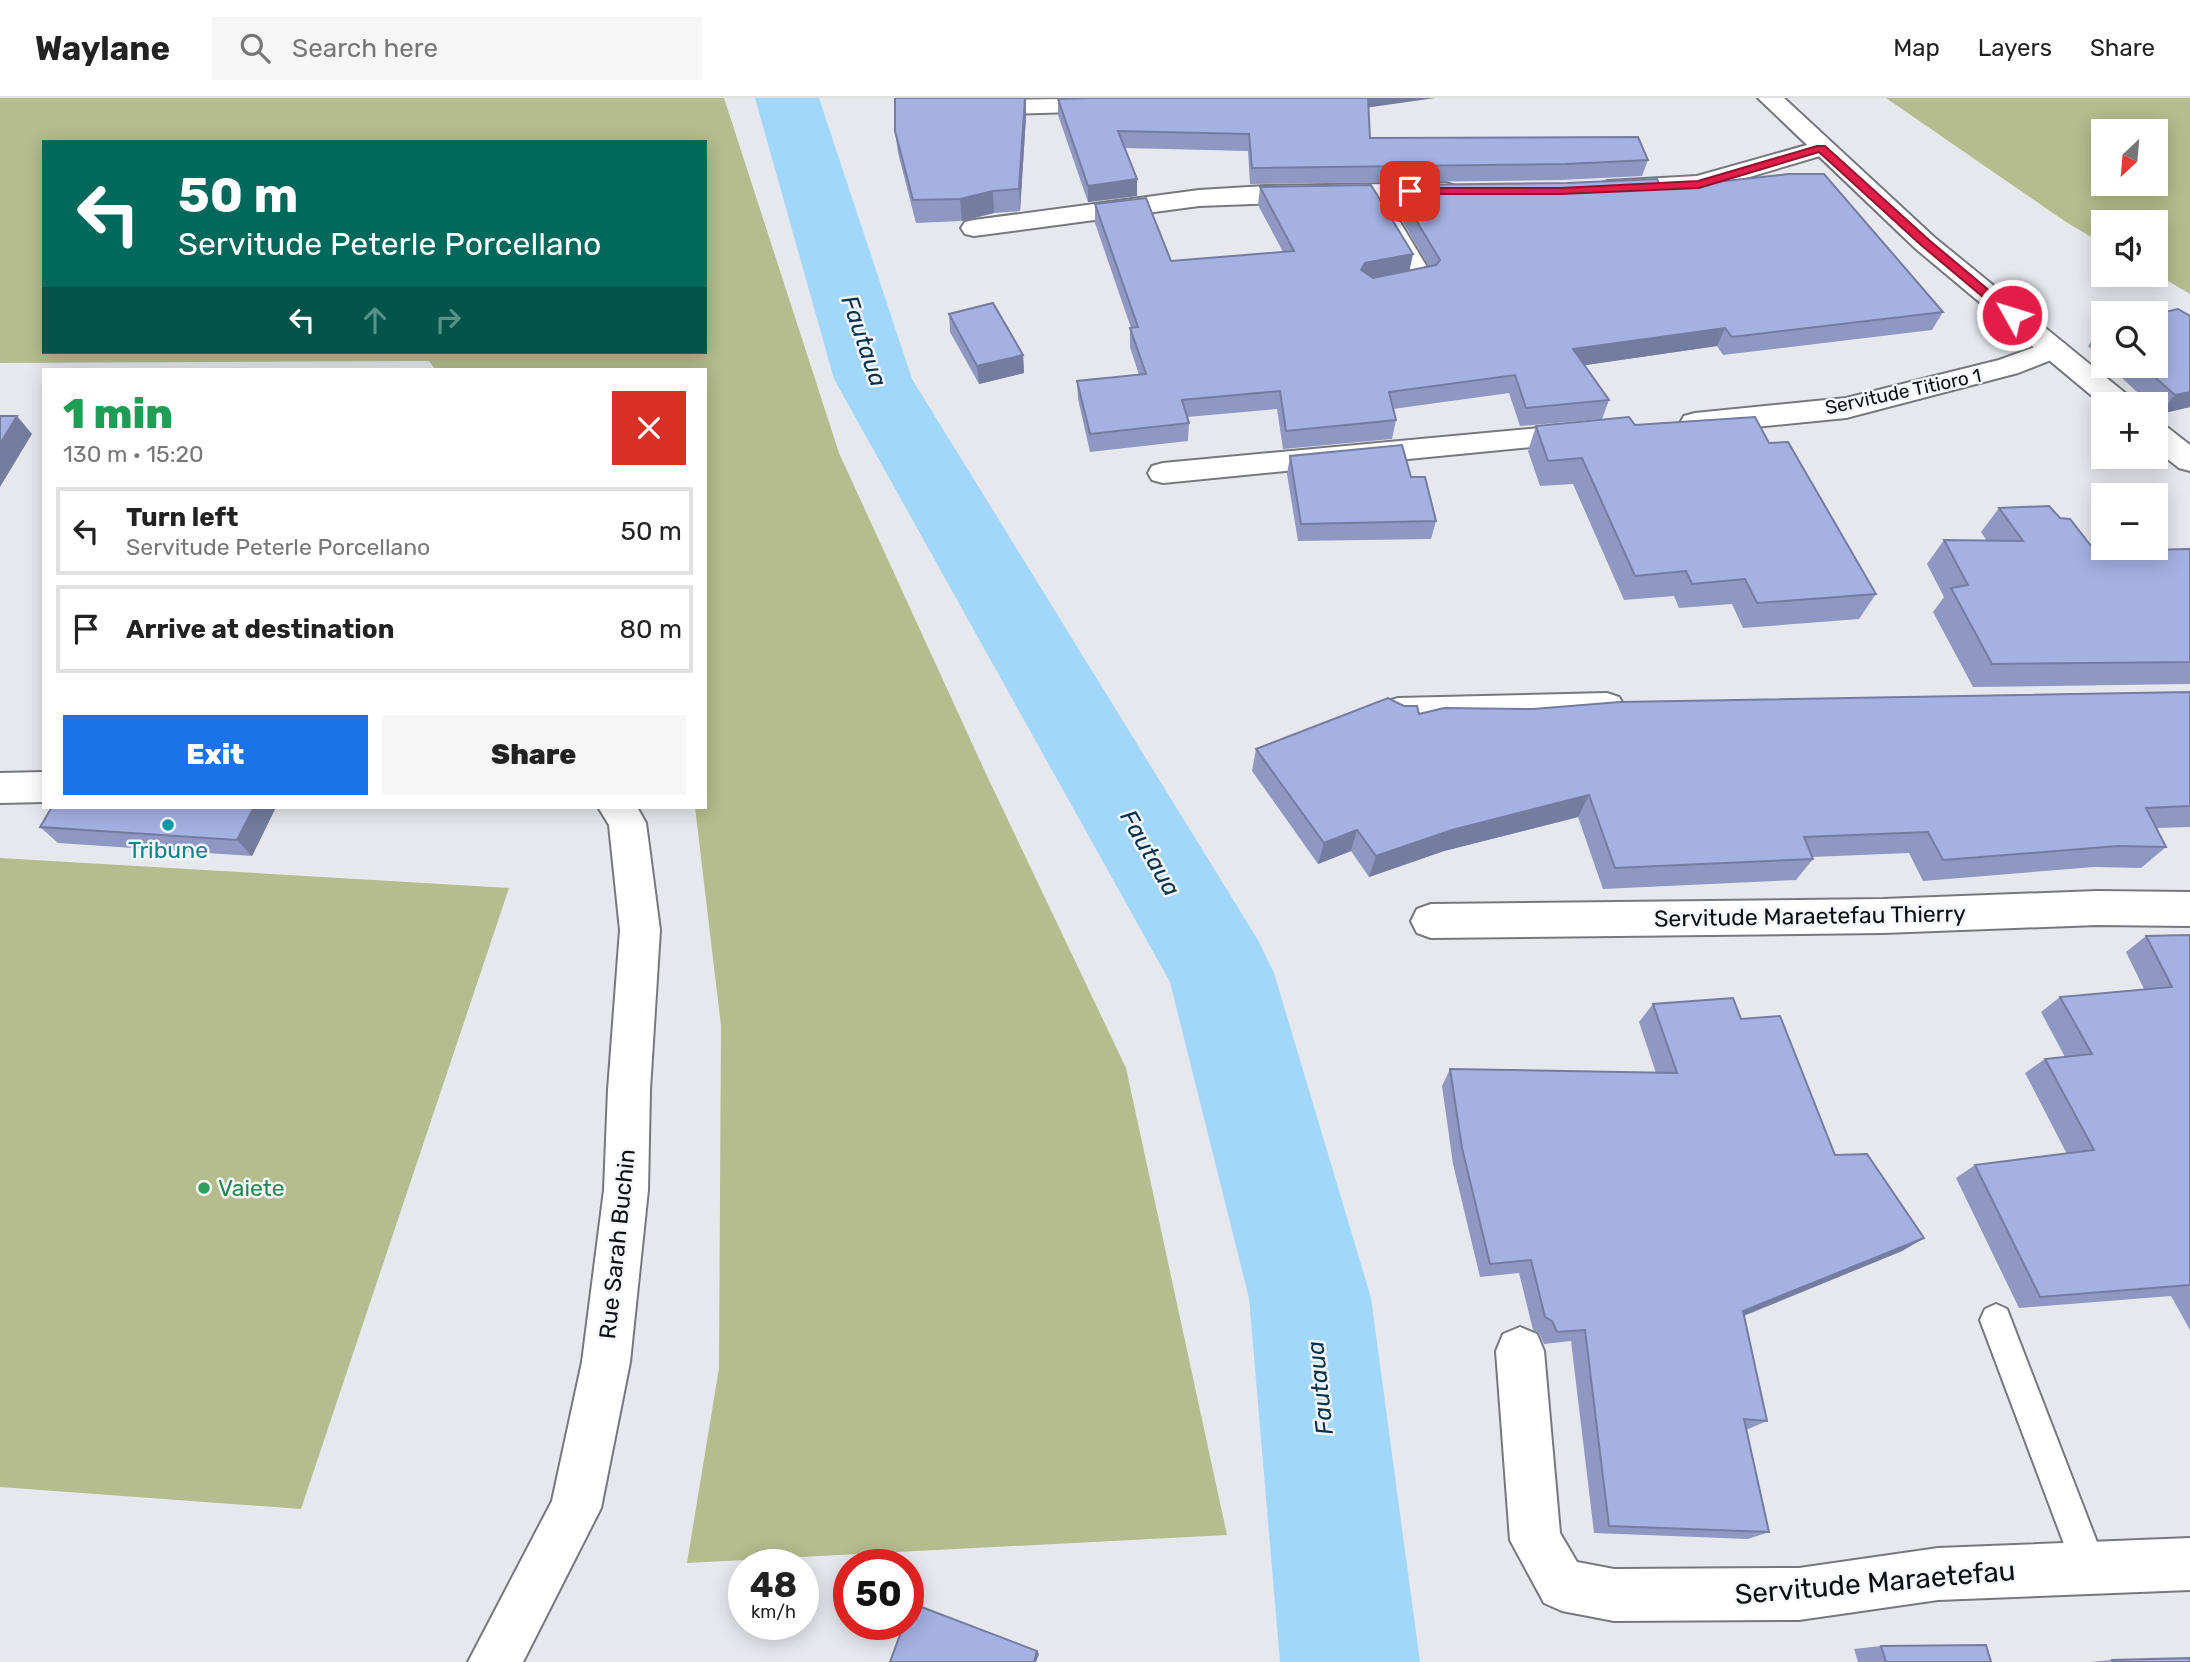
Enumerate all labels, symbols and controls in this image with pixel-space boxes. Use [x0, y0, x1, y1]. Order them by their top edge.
search box [212, 17, 702, 80]
text: Waylane [35, 29, 170, 68]
icon: search [236, 29, 274, 67]
text: Search here [292, 33, 438, 64]
text: Map [1893, 34, 1940, 62]
text: Layers [1978, 34, 2052, 62]
text: Share [2090, 34, 2155, 62]
north arrow [2091, 119, 2168, 196]
map controls [2091, 119, 2168, 560]
pin [1380, 161, 1440, 221]
text: 50 m [178, 166, 298, 224]
icon: left [63, 168, 154, 259]
icon: arrive [1391, 172, 1429, 210]
button: sound [2091, 210, 2168, 287]
text: Servitude Peterle Porcellano [178, 225, 601, 263]
position arrow [1975, 278, 2049, 352]
water label: Fautaua [835, 292, 893, 390]
icon: left [283, 301, 321, 339]
icon: ahead [356, 301, 394, 339]
icon: right [429, 301, 467, 339]
button: search [2091, 301, 2168, 378]
street label: Servitude Titioro 1 [1823, 364, 1983, 419]
text: 1 min [63, 389, 173, 439]
button: close [612, 391, 686, 465]
button: + [2091, 392, 2168, 469]
text: 130 m · 15:20 [63, 440, 204, 468]
button: − [2091, 483, 2168, 560]
text: Turn left [126, 502, 238, 533]
icon: left [67, 512, 105, 550]
text: 50 m [621, 516, 682, 547]
text: Servitude Peterle Porcellano [126, 533, 430, 561]
icon: arrive [67, 610, 105, 648]
text: Arrive at destination [126, 614, 394, 645]
text: 80 m [619, 614, 682, 645]
button: Exit [63, 715, 368, 795]
button: Share [382, 715, 686, 795]
water label: Fautaua [1114, 805, 1186, 901]
marker: Tribune [160, 817, 176, 833]
place label: Tribune [128, 836, 208, 864]
street label: Servitude Maraetefau Thierry [1654, 899, 1966, 933]
street label: Rue Sarah Buchin [593, 1148, 641, 1340]
place label: Vaiete [218, 1174, 285, 1202]
marker: Vaiete [196, 1180, 212, 1196]
water label: Fautaua [1301, 1340, 1339, 1436]
speed limit sign: 50 [833, 1549, 924, 1640]
street label: Servitude Maraetefau [1733, 1554, 2017, 1611]
text: 48 [750, 1564, 797, 1606]
text: km/h [751, 1601, 796, 1623]

